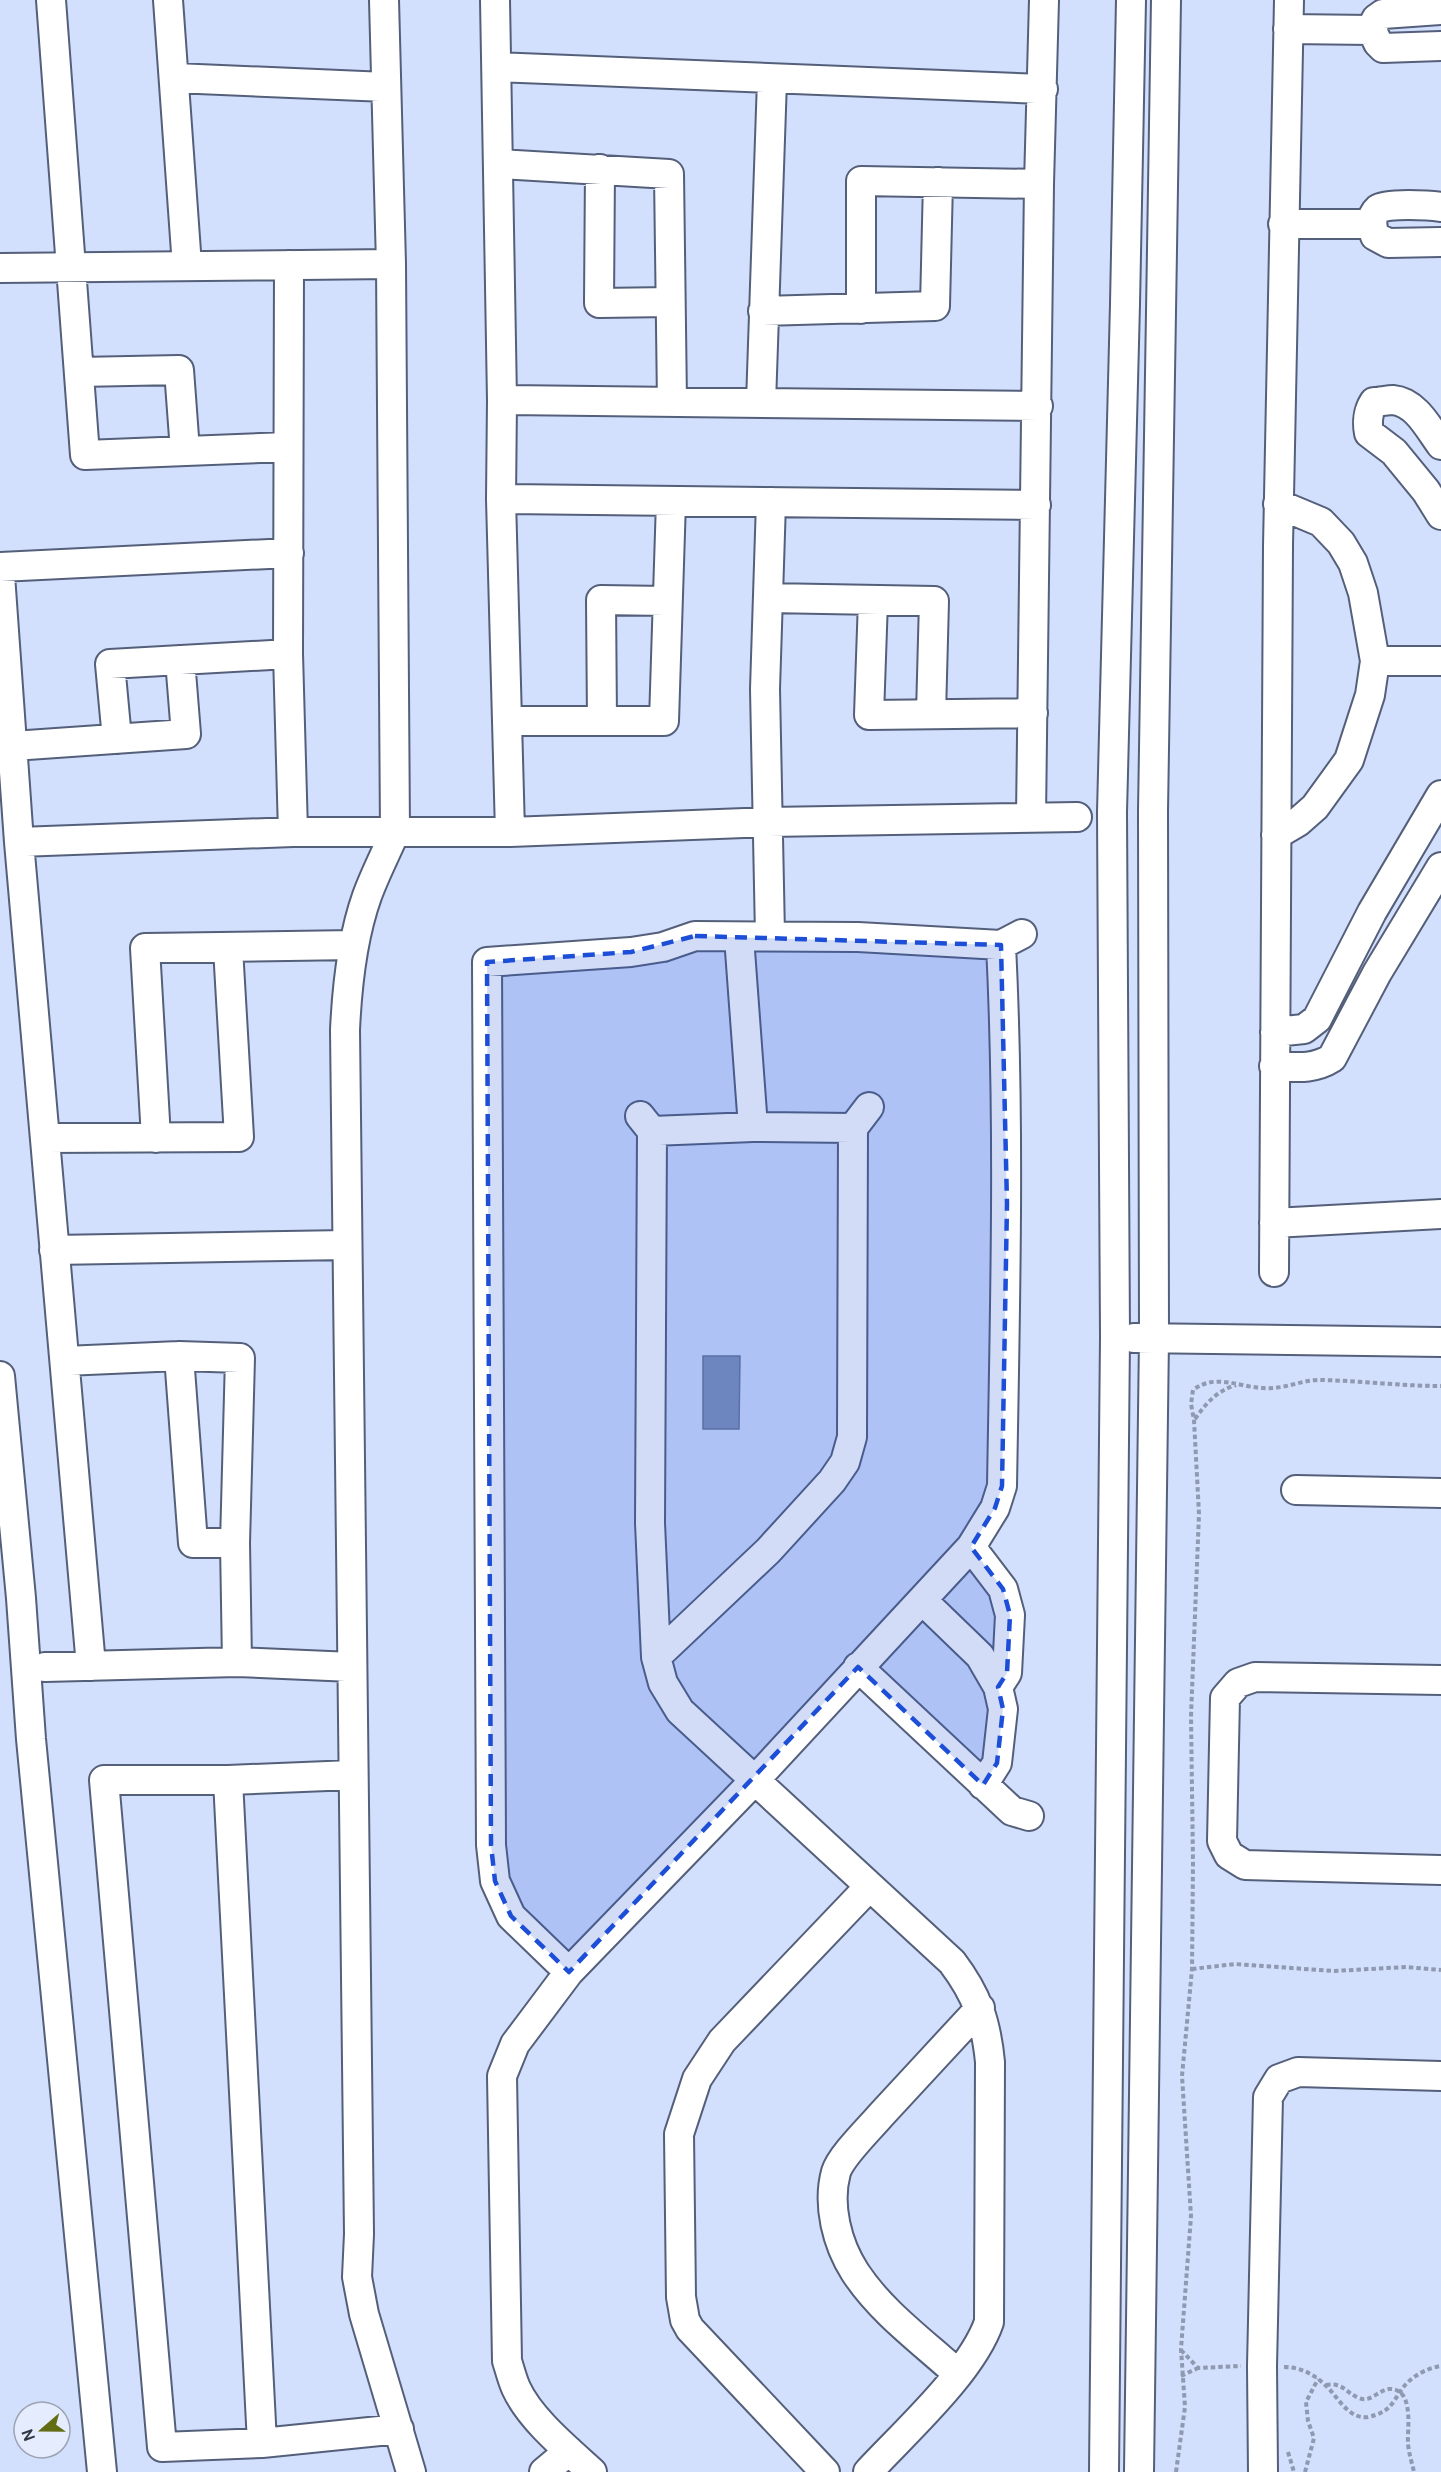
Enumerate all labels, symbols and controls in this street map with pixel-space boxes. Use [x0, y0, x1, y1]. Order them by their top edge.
north arrow [12, 2400, 72, 2460]
text: N [18, 2426, 39, 2444]

